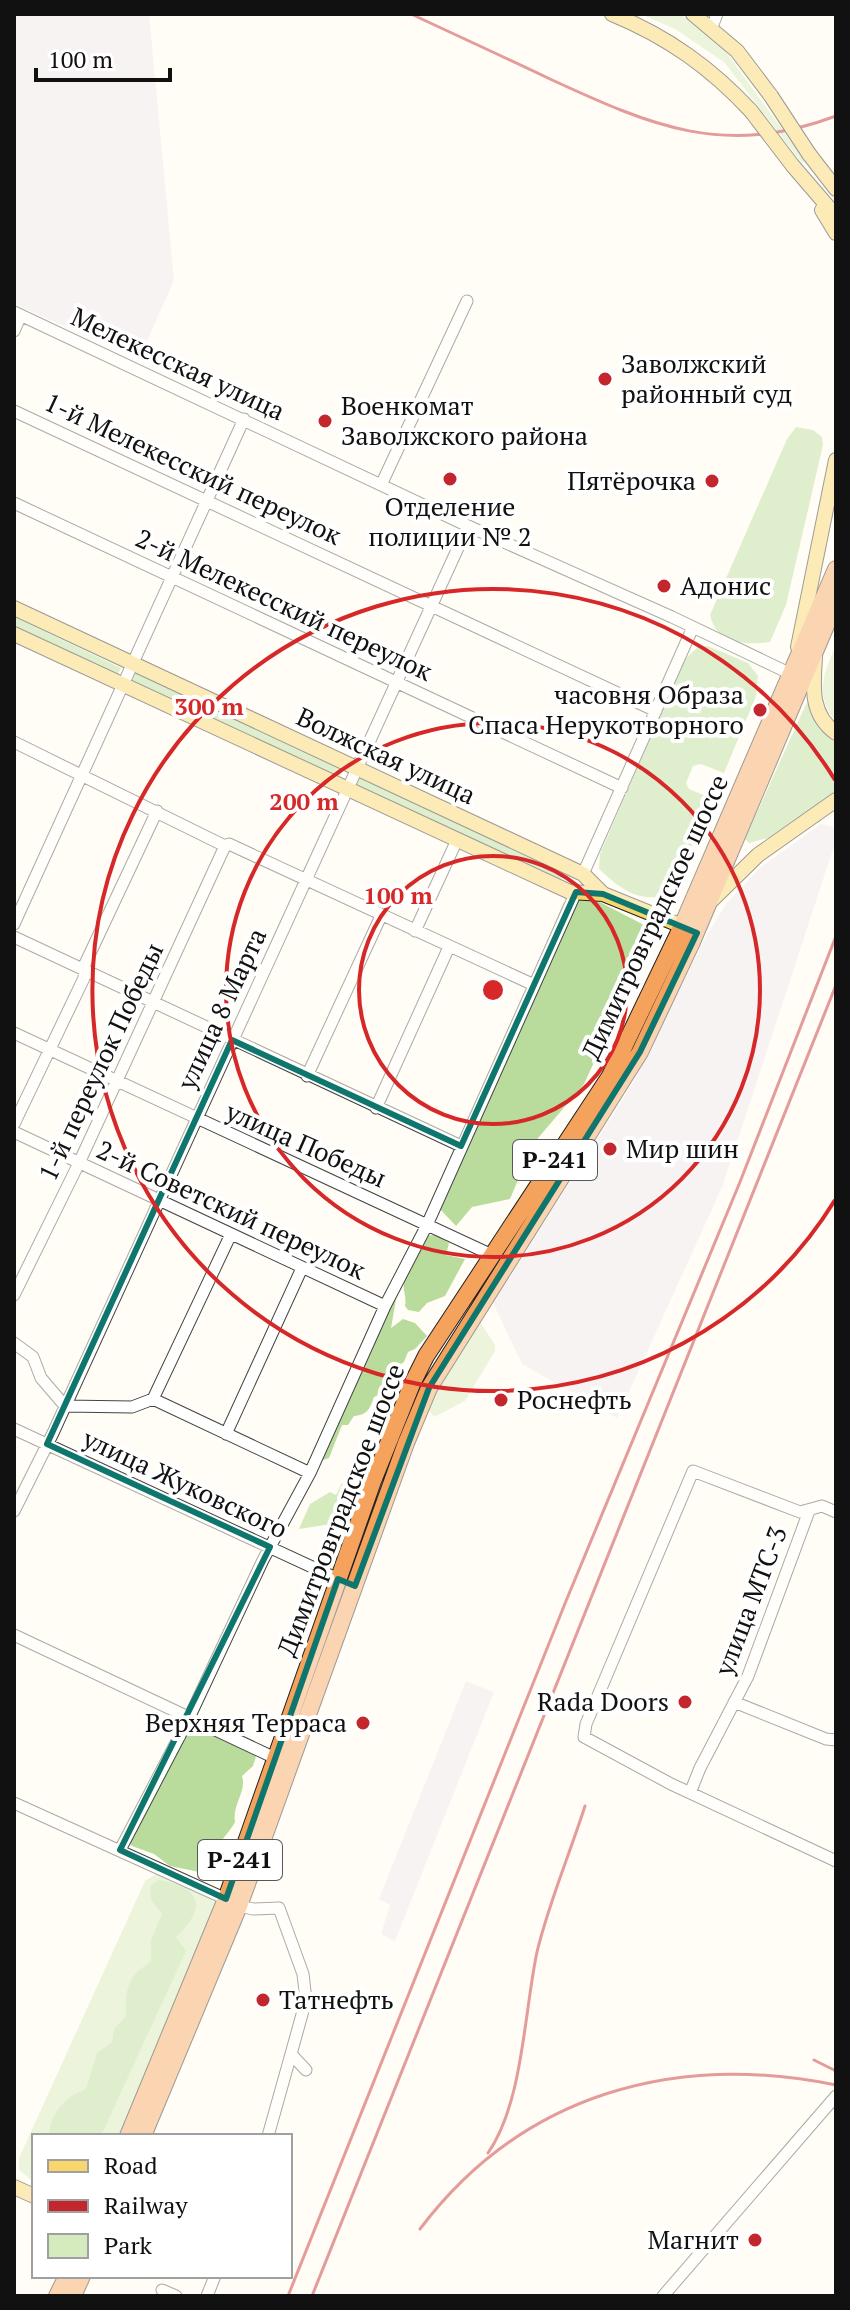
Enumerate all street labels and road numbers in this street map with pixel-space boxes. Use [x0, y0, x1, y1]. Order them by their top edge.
street label: Мелекесская улица [66, 299, 291, 428]
street label: 1-й Мелекесский переулок [40, 384, 348, 552]
street label: 2-й Мелекесский переулок [131, 520, 439, 688]
street label: Волжская улица [292, 699, 481, 811]
street label: Димитровградское шоссе [573, 769, 735, 1064]
street label: улица 8 Марта [168, 922, 273, 1096]
street label: 1-й переулок Победы [30, 937, 170, 1186]
street label: улица Победы [220, 1093, 392, 1195]
street label: 2-й Советский переулок [91, 1132, 372, 1287]
road number: Р-241 [513, 1140, 597, 1180]
street label: Димитровградское шоссе [269, 1359, 412, 1661]
street label: улица Жуковского [77, 1420, 293, 1545]
street label: улица МТС-3 [706, 1521, 794, 1681]
road number: Р-241 [198, 1840, 282, 1880]

